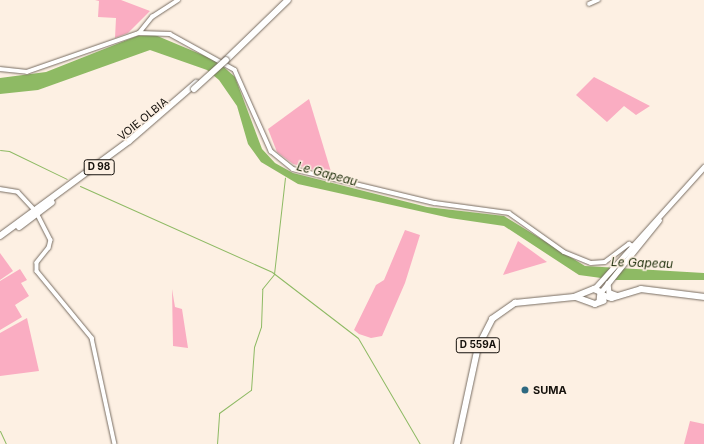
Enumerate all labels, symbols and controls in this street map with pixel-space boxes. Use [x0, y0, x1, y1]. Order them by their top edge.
street label: VOIE OLBIA [115, 95, 171, 143]
road number: D 98 [83, 159, 115, 175]
water label: Le Gapeau [295, 159, 359, 189]
water label: Le Gapeau [611, 255, 673, 271]
road number: D 559A [455, 337, 501, 353]
place label: SUMA [533, 383, 567, 397]
marker: SUMA [520, 385, 530, 395]

